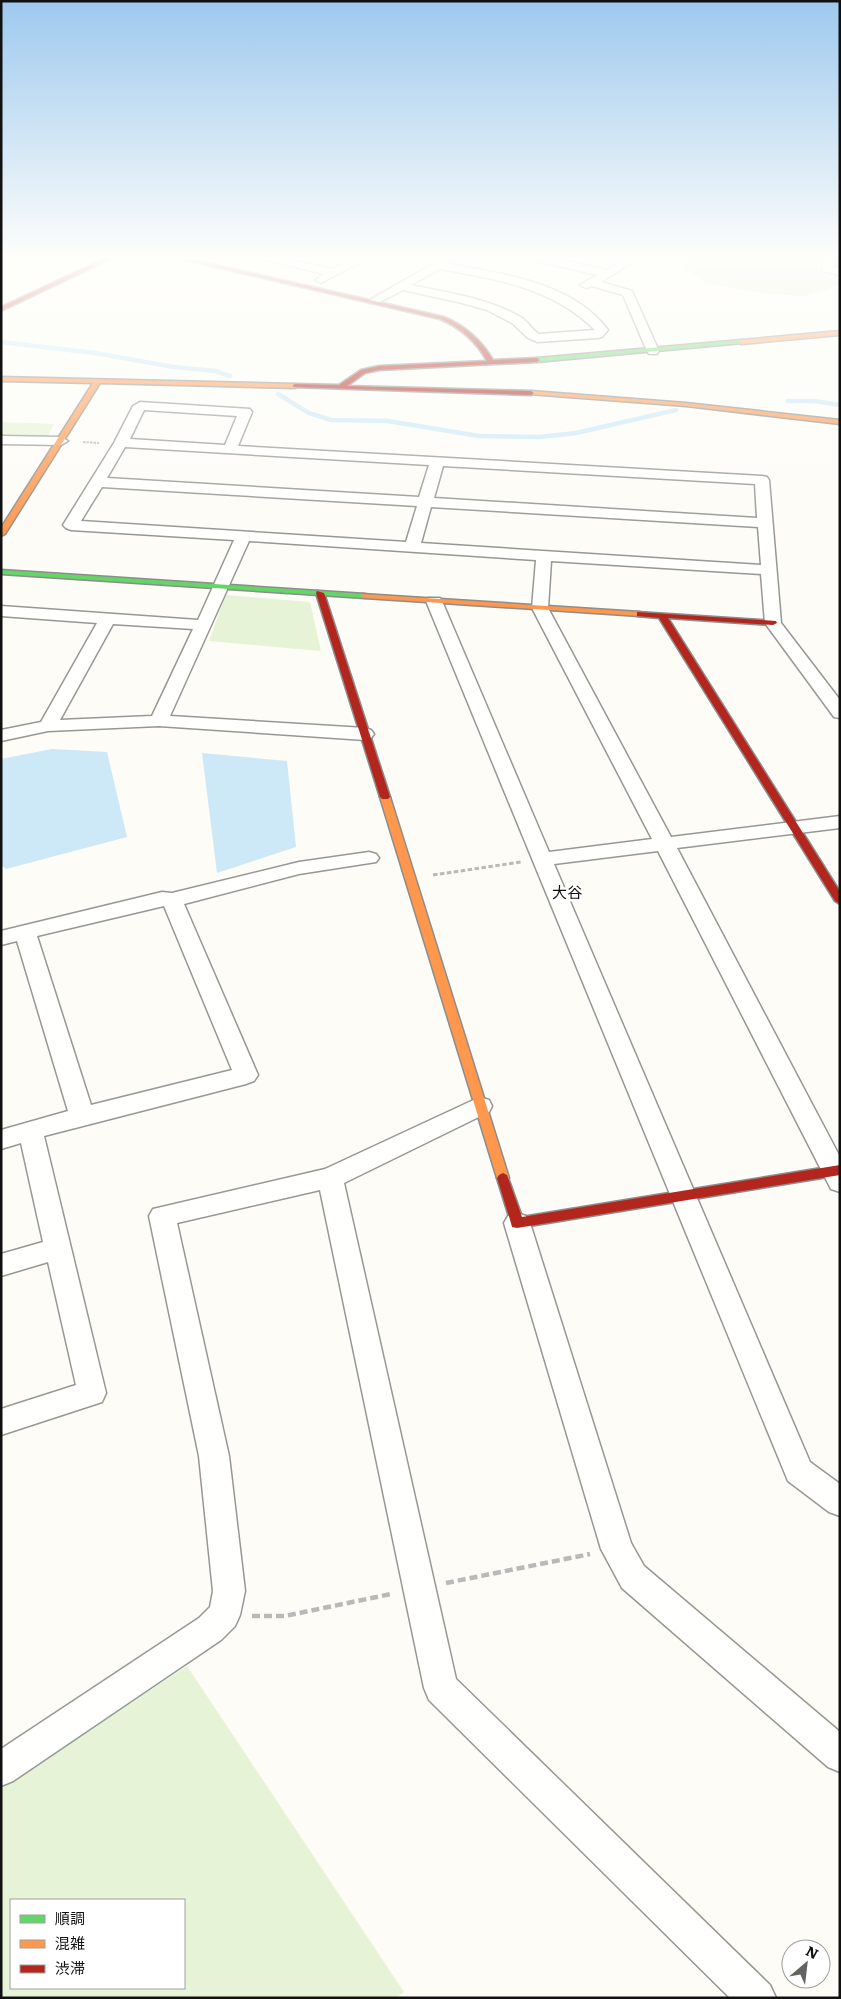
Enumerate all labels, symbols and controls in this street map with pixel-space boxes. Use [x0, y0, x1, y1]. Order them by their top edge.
district label: 大谷 [552, 880, 582, 903]
legend [10, 1899, 185, 1989]
text: 順調 [55, 1906, 85, 1929]
text: 混雑 [55, 1931, 85, 1954]
north arrow [781, 1939, 831, 1989]
text: N [803, 1940, 823, 1963]
text: 渋滞 [55, 1956, 85, 1979]

